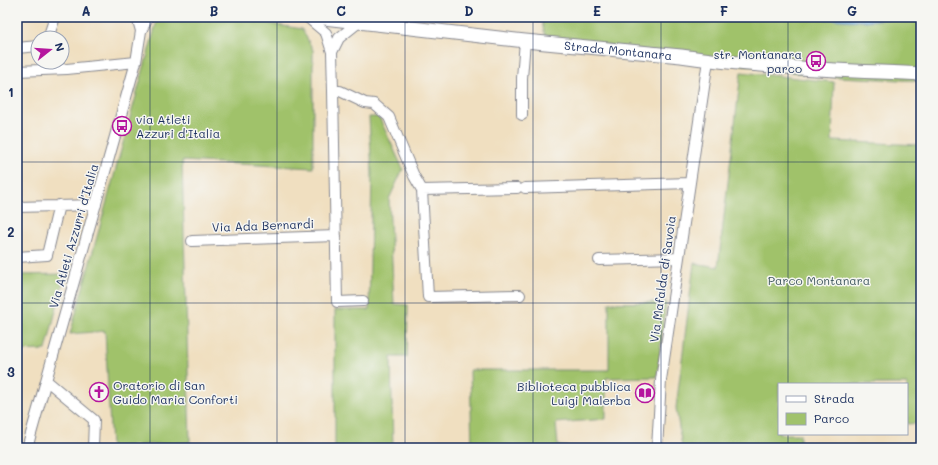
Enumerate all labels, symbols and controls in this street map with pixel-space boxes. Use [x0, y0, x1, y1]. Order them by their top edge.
text: A [81, 2, 91, 19]
text: B [210, 2, 219, 19]
text: C [336, 2, 346, 19]
text: D [464, 2, 474, 19]
text: E [593, 2, 601, 19]
text: F [720, 2, 728, 19]
text: G [847, 2, 857, 19]
north arrow [30, 30, 70, 70]
street label: Strada Montanara [564, 37, 673, 63]
text: N [52, 41, 68, 53]
place label: str. Montanara parco [714, 46, 802, 76]
bus stop icon: str. Montanara parco [805, 50, 827, 72]
text: 1 [8, 83, 14, 100]
place label: via Atleti Azzuri d'Italia [136, 111, 220, 141]
bus stop icon: via Atleti Azzuri d'Italia [111, 115, 133, 137]
street label: Via Atleti Azzurri d'Italia [45, 162, 101, 310]
street label: Via Ada Bernardi [212, 215, 314, 235]
street label: Via Mafalda di Savoia [645, 215, 679, 343]
text: 2 [7, 223, 15, 240]
park label: Parco Montanara [768, 272, 870, 288]
text: 3 [7, 363, 15, 380]
place label: Oratorio di San Guido Maria Conforti [113, 377, 238, 407]
place label: Biblioteca pubblica Luigi Malerba [517, 378, 631, 408]
church icon: Oratorio di San Guido Maria Conforti [88, 381, 110, 403]
library icon: Biblioteca pubblica Luigi Malerba [634, 382, 656, 404]
legend [778, 383, 908, 435]
text: Strada [814, 390, 855, 406]
text: Parco [814, 410, 849, 426]

